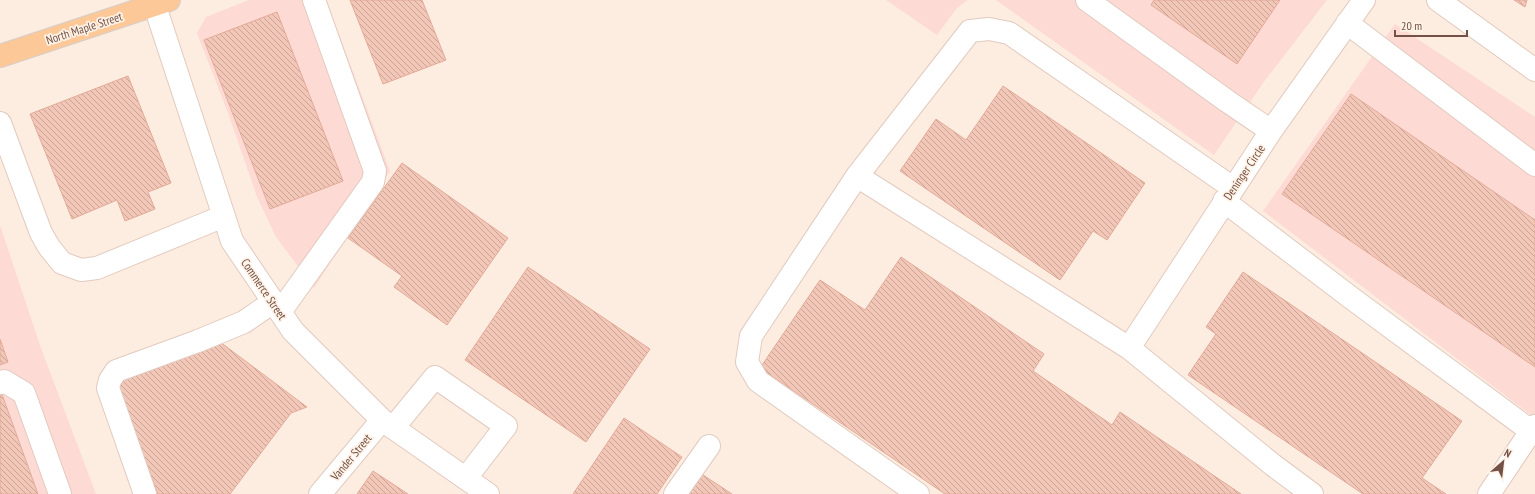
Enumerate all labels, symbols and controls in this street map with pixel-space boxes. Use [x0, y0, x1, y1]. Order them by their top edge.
street label: North Maple Street [44, 8, 125, 47]
scale bar [1395, 12, 1467, 38]
text: 20 m [1401, 18, 1422, 33]
street label: Deninger Circle [1220, 141, 1268, 203]
street label: Commerce Street [238, 256, 290, 323]
street label: Vander Street [327, 430, 375, 484]
north arrow [1483, 442, 1523, 482]
text: N [1502, 446, 1514, 461]

